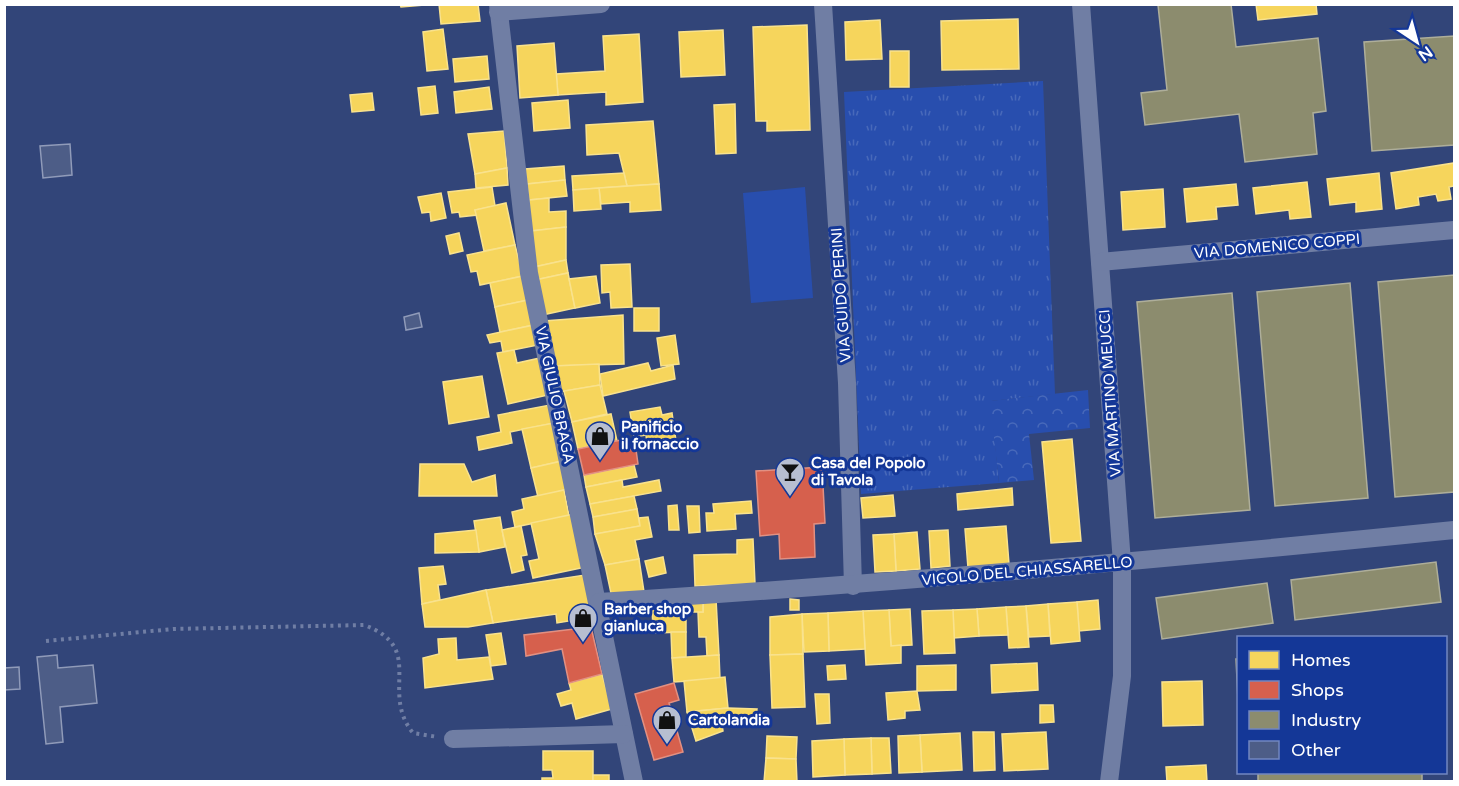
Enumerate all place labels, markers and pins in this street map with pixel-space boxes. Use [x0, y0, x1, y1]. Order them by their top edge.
place label: Panificio il fornaccio [621, 418, 699, 453]
shop icon: Panificio il fornaccio [584, 420, 616, 462]
place label: Casa del Popolo di Tavola [811, 454, 925, 489]
bar icon: Casa del Popolo di Tavola [774, 456, 806, 498]
place label: Barber shop gianluca [604, 600, 692, 636]
shop icon: Barber shop gianluca [567, 602, 599, 644]
shop icon: Cartolandia [651, 704, 683, 746]
place label: Cartolandia [688, 711, 770, 729]

